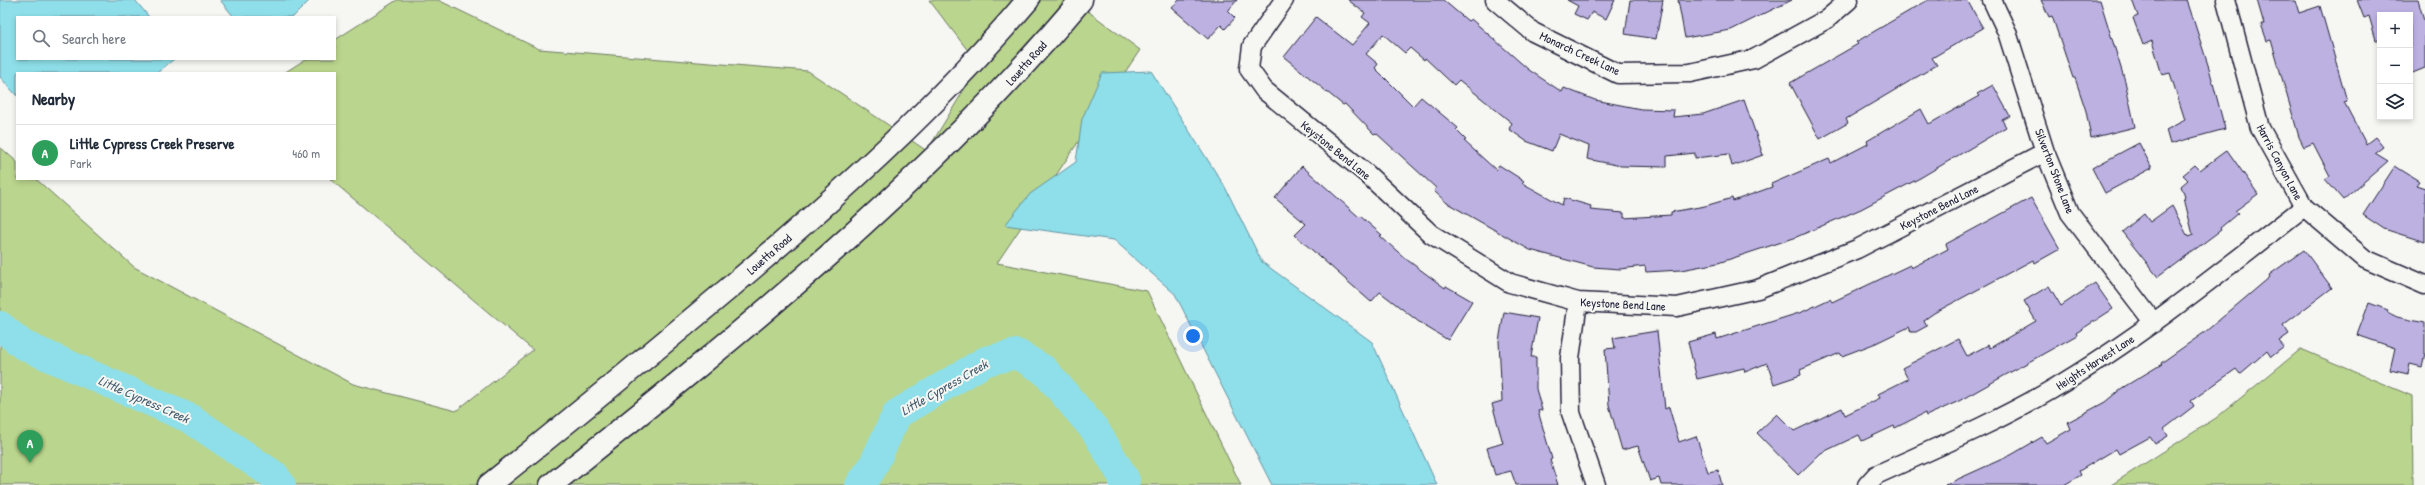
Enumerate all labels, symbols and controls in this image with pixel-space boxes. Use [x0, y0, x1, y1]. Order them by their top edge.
map controls [2377, 12, 2413, 120]
button: + [2377, 12, 2413, 48]
search box [16, 16, 336, 60]
icon: search [30, 27, 52, 49]
street label: Monarch Creek Lane [1537, 27, 1623, 79]
text: Search here [62, 28, 126, 49]
street label: Louetta Road [1002, 37, 1051, 89]
button: − [2377, 48, 2413, 84]
button: layers [2377, 84, 2413, 120]
text: Nearby [32, 87, 75, 110]
street label: Keystone Bend Lane [1297, 116, 1375, 184]
street label: Harris Canyon Lane [2253, 121, 2307, 203]
street label: Silverton Stone Lane [2031, 126, 2079, 216]
text: Little Cypress Creek Preserve [70, 133, 234, 154]
text: A [42, 144, 48, 162]
text: 460 m [292, 144, 320, 162]
text: Park [70, 154, 92, 172]
street label: Keystone Bend Lane [1897, 180, 1981, 234]
street label: Louetta Road [743, 230, 795, 278]
street label: Keystone Bend Lane [1580, 293, 1666, 315]
your location [1183, 326, 1203, 346]
street label: Heights Harvest Lane [2052, 330, 2138, 394]
water label: Little Cypress Creek [897, 354, 993, 420]
water label: Little Cypress Creek [95, 371, 194, 429]
pin: A [17, 430, 43, 463]

